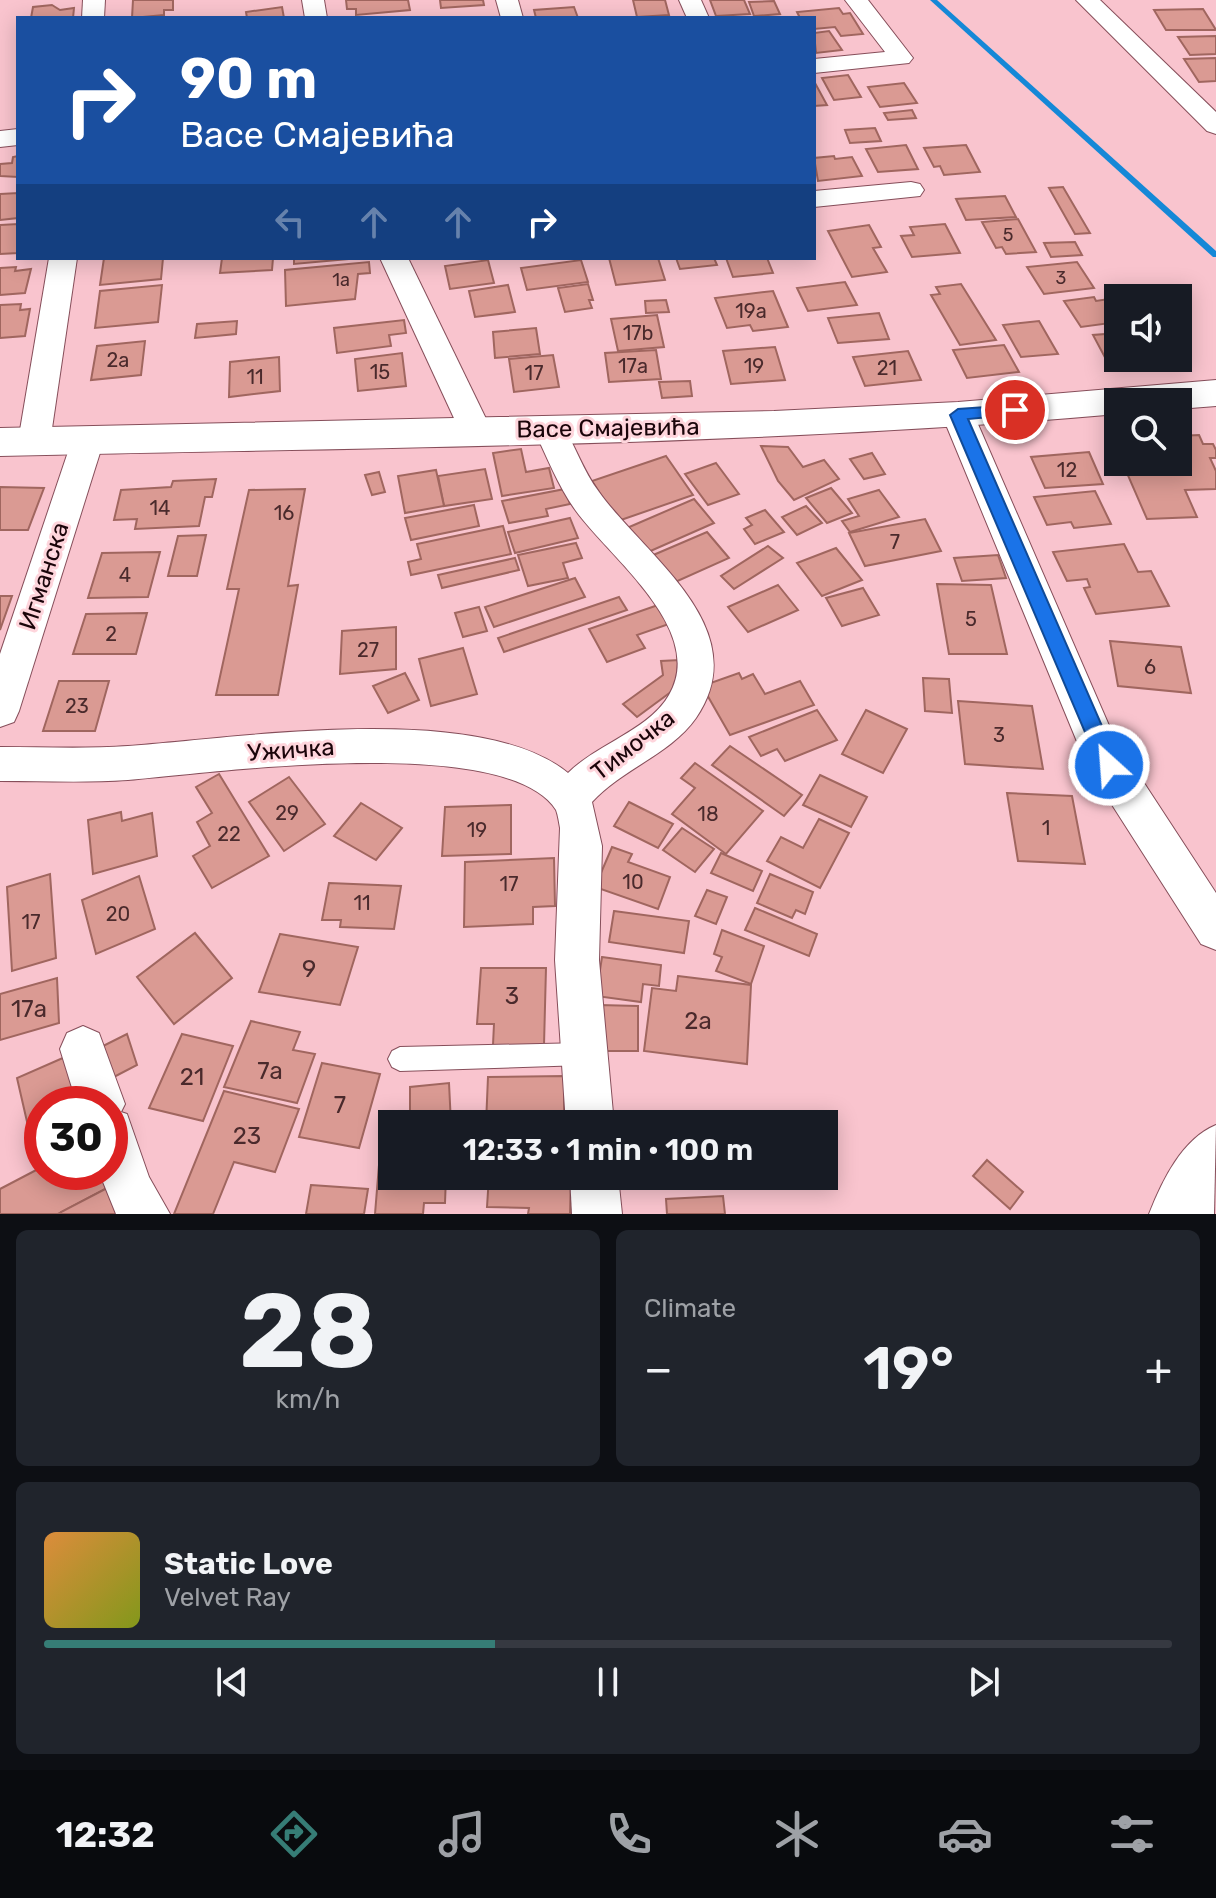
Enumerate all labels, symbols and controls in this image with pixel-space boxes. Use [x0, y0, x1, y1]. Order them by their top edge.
text: 90 m [180, 46, 317, 112]
icon: right [48, 48, 152, 152]
text: Васе Смајевића [180, 113, 455, 156]
icon: left [268, 200, 312, 244]
icon: ahead [352, 200, 396, 244]
icon: ahead [436, 200, 480, 244]
icon: right [520, 200, 564, 244]
house number: 5 [1003, 224, 1013, 246]
house number: 3 [1056, 267, 1066, 289]
house number: 1a [332, 269, 350, 291]
map controls [1104, 284, 1192, 476]
button: sound [1104, 284, 1192, 372]
house number: 19a [735, 299, 767, 323]
house number: 17b [623, 321, 653, 345]
house number: 2a [107, 348, 129, 372]
house number: 17a [618, 354, 648, 378]
house number: 19 [744, 354, 764, 378]
house number: 21 [877, 356, 897, 380]
house number: 15 [370, 360, 390, 384]
house number: 17 [525, 361, 543, 385]
house number: 11 [246, 365, 264, 389]
pin [981, 376, 1049, 444]
icon: arrive [993, 388, 1037, 432]
button: search [1104, 388, 1192, 476]
street label: Васе Смајевића [516, 412, 700, 444]
house number: 12 [1057, 458, 1077, 482]
house number: 14 [150, 496, 170, 520]
house number: 16 [274, 501, 294, 525]
street label: Игманска [13, 519, 75, 633]
house number: 7 [890, 530, 900, 554]
house number: 4 [119, 563, 131, 587]
house number: 5 [965, 607, 977, 631]
house number: 2 [105, 622, 117, 646]
house number: 27 [357, 638, 379, 662]
house number: 6 [1144, 655, 1156, 679]
house number: 23 [65, 694, 89, 718]
street label: Тимочка [586, 704, 680, 786]
house number: 3 [993, 723, 1005, 747]
position arrow [1067, 723, 1151, 807]
street label: Ужичка [247, 733, 335, 767]
house number: 29 [275, 801, 299, 825]
house number: 18 [697, 802, 719, 826]
house number: 1 [1042, 816, 1050, 840]
house number: 19 [467, 818, 487, 842]
house number: 22 [217, 822, 241, 846]
house number: 10 [622, 870, 644, 894]
house number: 17 [500, 872, 518, 896]
house number: 11 [353, 891, 371, 915]
house number: 20 [106, 902, 130, 926]
house number: 17 [22, 910, 40, 934]
house number: 9 [302, 955, 316, 983]
house number: 3 [505, 982, 519, 1010]
house number: 17a [11, 995, 47, 1023]
house number: 2a [684, 1007, 712, 1035]
house number: 7a [257, 1057, 283, 1085]
house number: 21 [180, 1063, 204, 1091]
speed limit sign: 30 [24, 1086, 128, 1190]
house number: 7 [334, 1091, 346, 1119]
house number: 23 [233, 1122, 261, 1150]
text: 12:33 · 1 min · 100 m [463, 1132, 753, 1168]
text: 28 [239, 1270, 377, 1393]
text: Climate [644, 1293, 736, 1324]
text: 19° [863, 1333, 954, 1404]
text: − [644, 1343, 673, 1395]
text: + [1145, 1343, 1172, 1395]
text: km/h [276, 1384, 340, 1415]
text: Static Love [164, 1546, 333, 1582]
text: Velvet Ray [164, 1582, 291, 1613]
icon: previous [210, 1660, 254, 1704]
icon: pause [586, 1660, 630, 1704]
icon: next [962, 1660, 1006, 1704]
icon: directions [266, 1806, 322, 1862]
icon: music [434, 1806, 490, 1862]
icon: phone [601, 1806, 657, 1862]
icon: climate [769, 1806, 825, 1862]
icon: car [937, 1806, 993, 1862]
icon: filters [1104, 1806, 1160, 1862]
text: 12:32 [56, 1813, 155, 1856]

